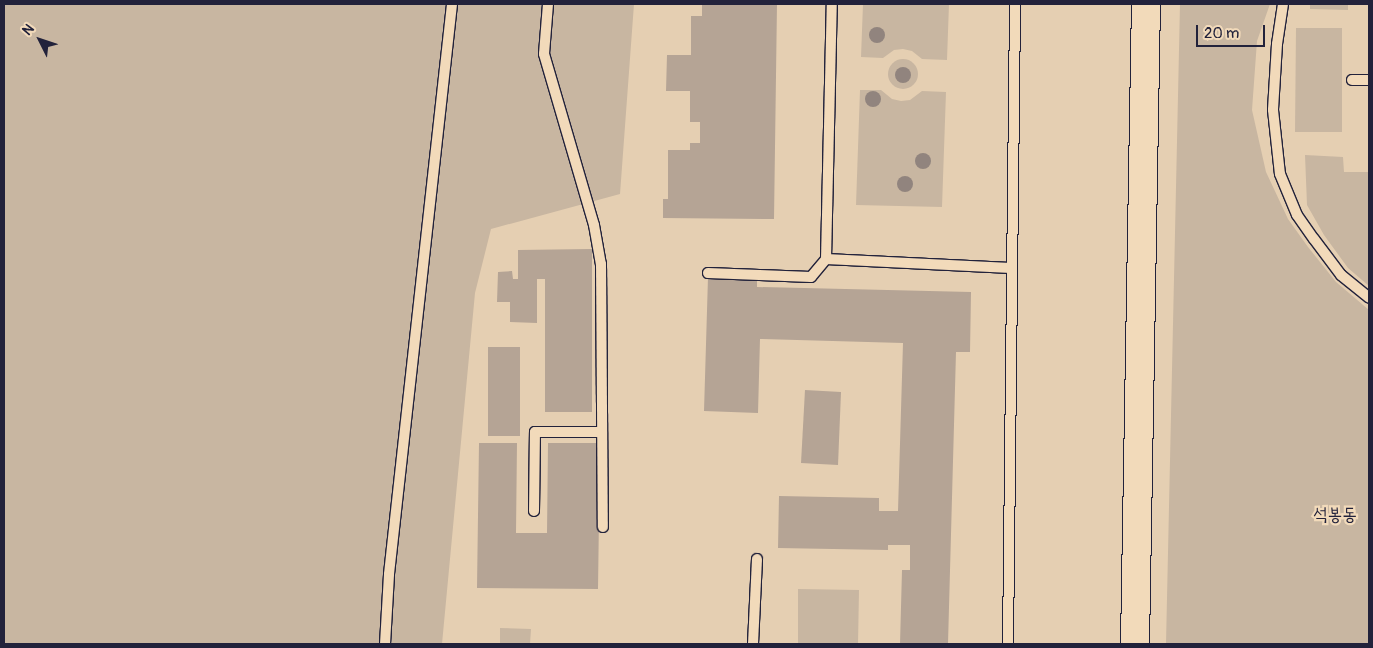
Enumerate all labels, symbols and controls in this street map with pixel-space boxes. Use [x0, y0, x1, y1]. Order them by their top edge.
north arrow [15, 15, 65, 65]
scale bar [1198, 15, 1267, 47]
text: N [19, 21, 38, 39]
text: 20 m [1204, 24, 1239, 43]
district label: 석봉동 [1313, 504, 1357, 526]

